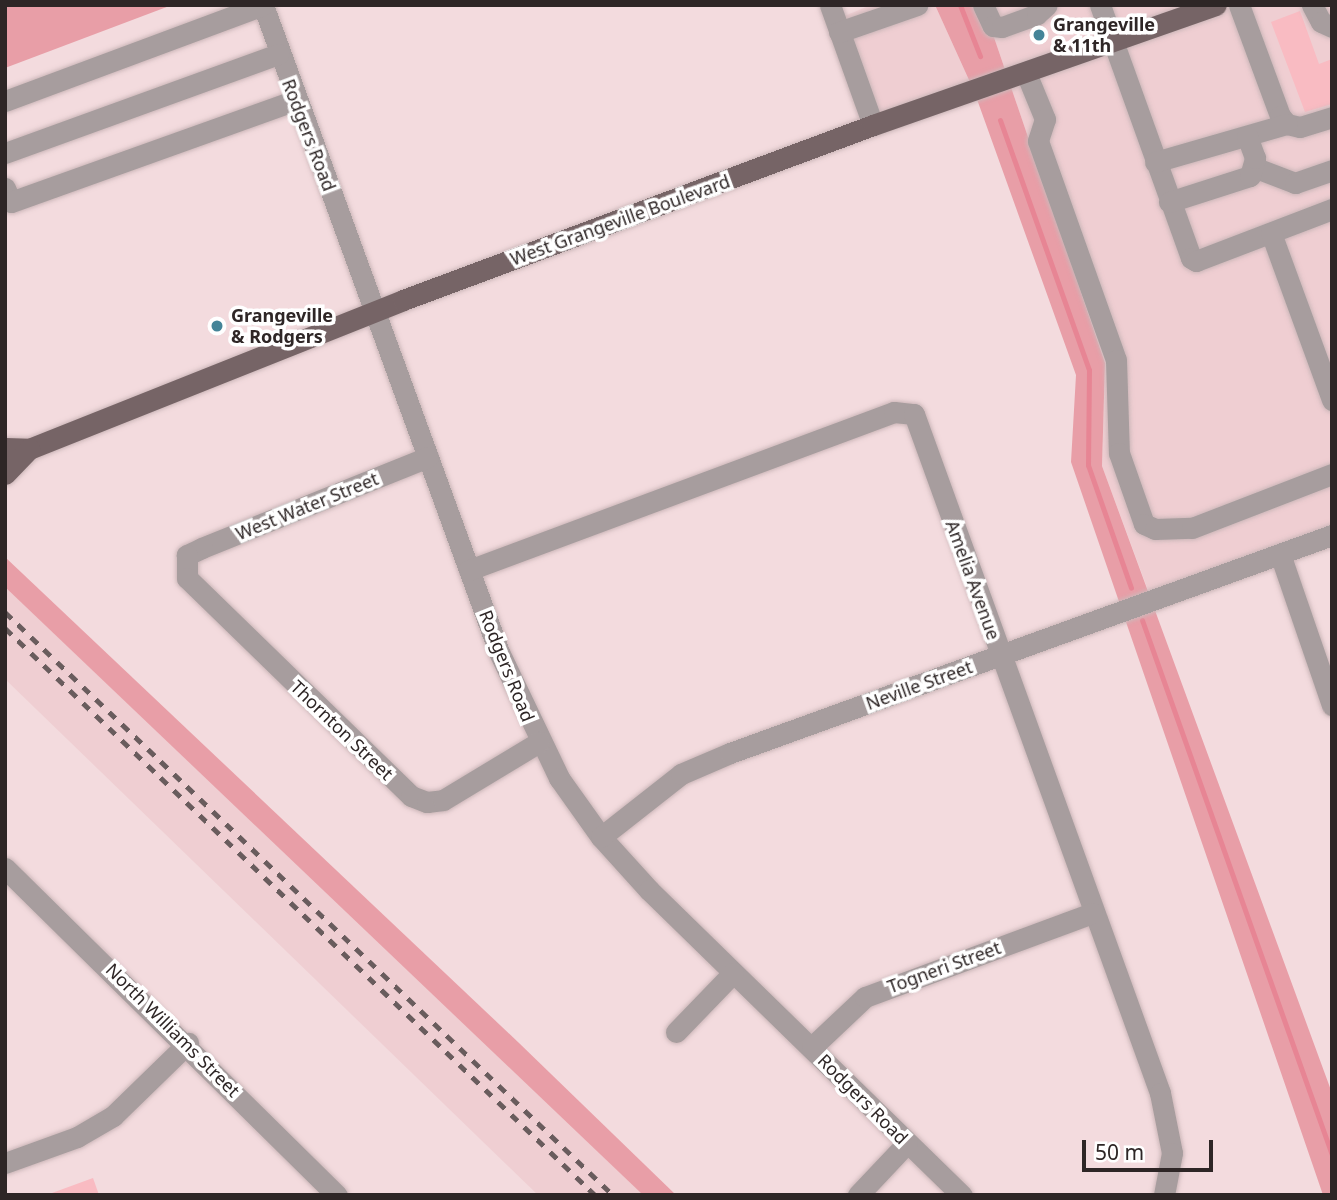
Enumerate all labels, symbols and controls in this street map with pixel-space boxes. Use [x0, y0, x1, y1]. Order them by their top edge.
place label: Grangeville & 11th [1053, 14, 1155, 56]
marker: Grangeville & 11th [1031, 27, 1047, 43]
street label: Rodgers Road [278, 76, 340, 194]
street label: West Grangeville Boulevard [507, 170, 733, 270]
place label: Grangeville & Rodgers [231, 305, 333, 348]
marker: Grangeville & Rodgers [209, 318, 225, 334]
street label: West Water Street [233, 468, 381, 544]
street label: Amelia Avenue [941, 517, 1005, 643]
street label: Rodgers Road [475, 607, 539, 725]
street label: Neville Street [863, 656, 975, 714]
street label: Thornton Street [286, 676, 398, 784]
street label: Togneri Street [884, 937, 1004, 997]
street label: North Williams Street [102, 959, 244, 1101]
street label: Rodgers Road [814, 1050, 912, 1148]
scale bar [1085, 1126, 1216, 1170]
text: 50 m [1095, 1138, 1144, 1166]

